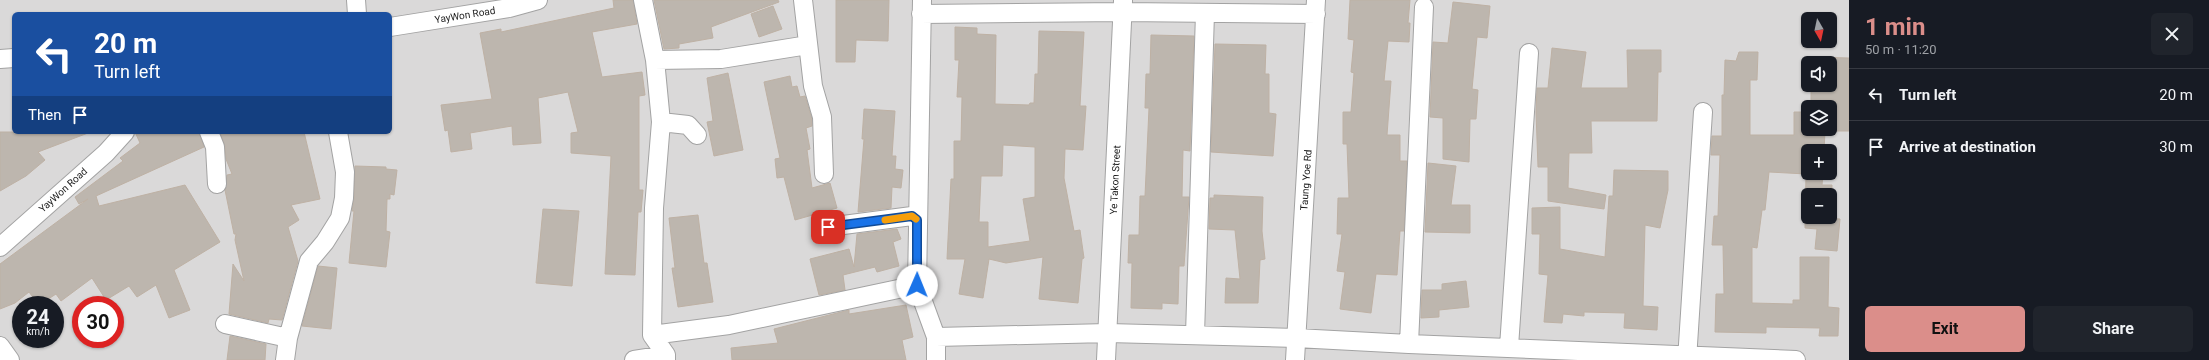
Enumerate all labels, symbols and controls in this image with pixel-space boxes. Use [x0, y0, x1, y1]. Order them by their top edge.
street label: YayWon Road [434, 5, 496, 25]
north arrow [1801, 12, 1837, 48]
map controls [1801, 12, 1837, 224]
text: 1 min [1865, 13, 1925, 41]
button: close [2151, 13, 2193, 55]
text: 20 m [94, 27, 157, 60]
icon: left [28, 28, 80, 80]
text: 50 m · 11:20 [1865, 42, 1936, 57]
button: sound [1801, 56, 1837, 92]
text: Turn left [94, 61, 160, 82]
icon: left [1865, 84, 1887, 106]
text: Turn left [1899, 86, 1956, 104]
text: 20 m [2159, 86, 2193, 104]
button: layers [1801, 100, 1837, 136]
icon: arrive [69, 104, 91, 126]
text: Then [28, 106, 61, 124]
icon: arrive [1865, 136, 1887, 158]
text: Arrive at destination [1899, 138, 2036, 156]
text: 30 m [2159, 138, 2193, 156]
button: + [1801, 144, 1837, 180]
street label: Ye Takon Street [1108, 145, 1122, 215]
street label: Taung Yoe Rd [1298, 149, 1314, 211]
street label: YayWon Road [37, 165, 89, 215]
button: − [1801, 188, 1837, 224]
pin [811, 210, 845, 244]
icon: arrive [817, 216, 839, 238]
position arrow [896, 264, 938, 306]
speed limit sign: 30 [72, 296, 124, 348]
text: 24 [27, 305, 49, 329]
button: Exit [1865, 306, 2025, 352]
button: Share [2033, 306, 2193, 352]
text: km/h [26, 326, 50, 337]

